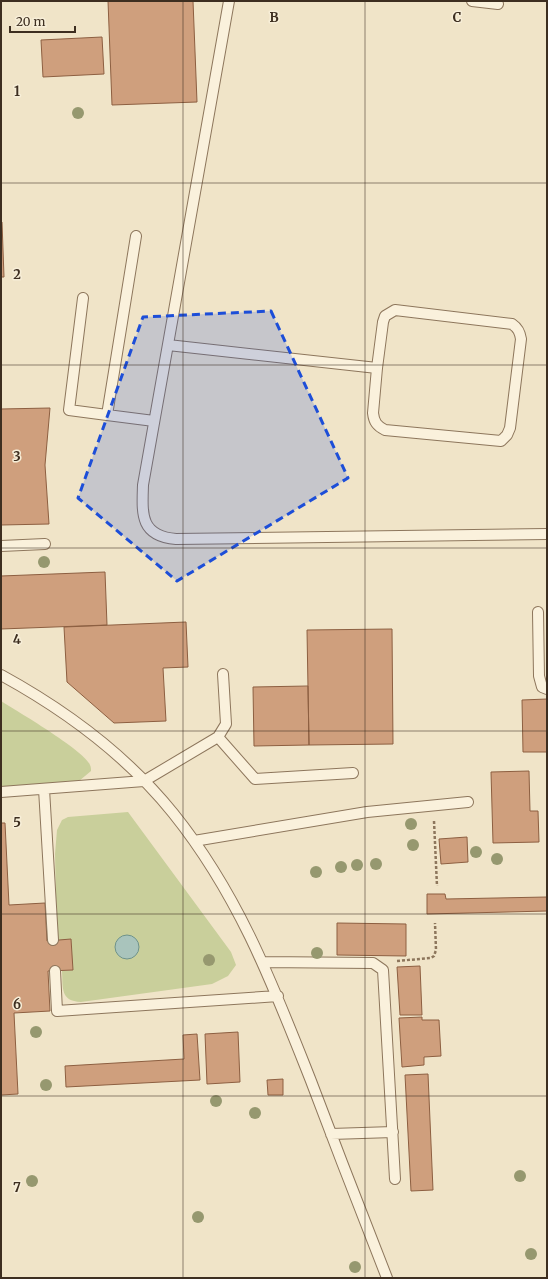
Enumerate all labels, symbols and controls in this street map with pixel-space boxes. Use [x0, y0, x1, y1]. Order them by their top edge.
scale bar [10, 8, 75, 34]
text: B [269, 9, 279, 26]
text: C [453, 9, 462, 26]
text: 20 m [16, 14, 45, 29]
text: 1 [14, 83, 20, 100]
text: 2 [13, 266, 21, 283]
text: 3 [13, 448, 21, 465]
text: 4 [13, 631, 22, 648]
text: 5 [13, 814, 21, 831]
text: 6 [13, 996, 21, 1013]
text: 7 [13, 1179, 21, 1196]

